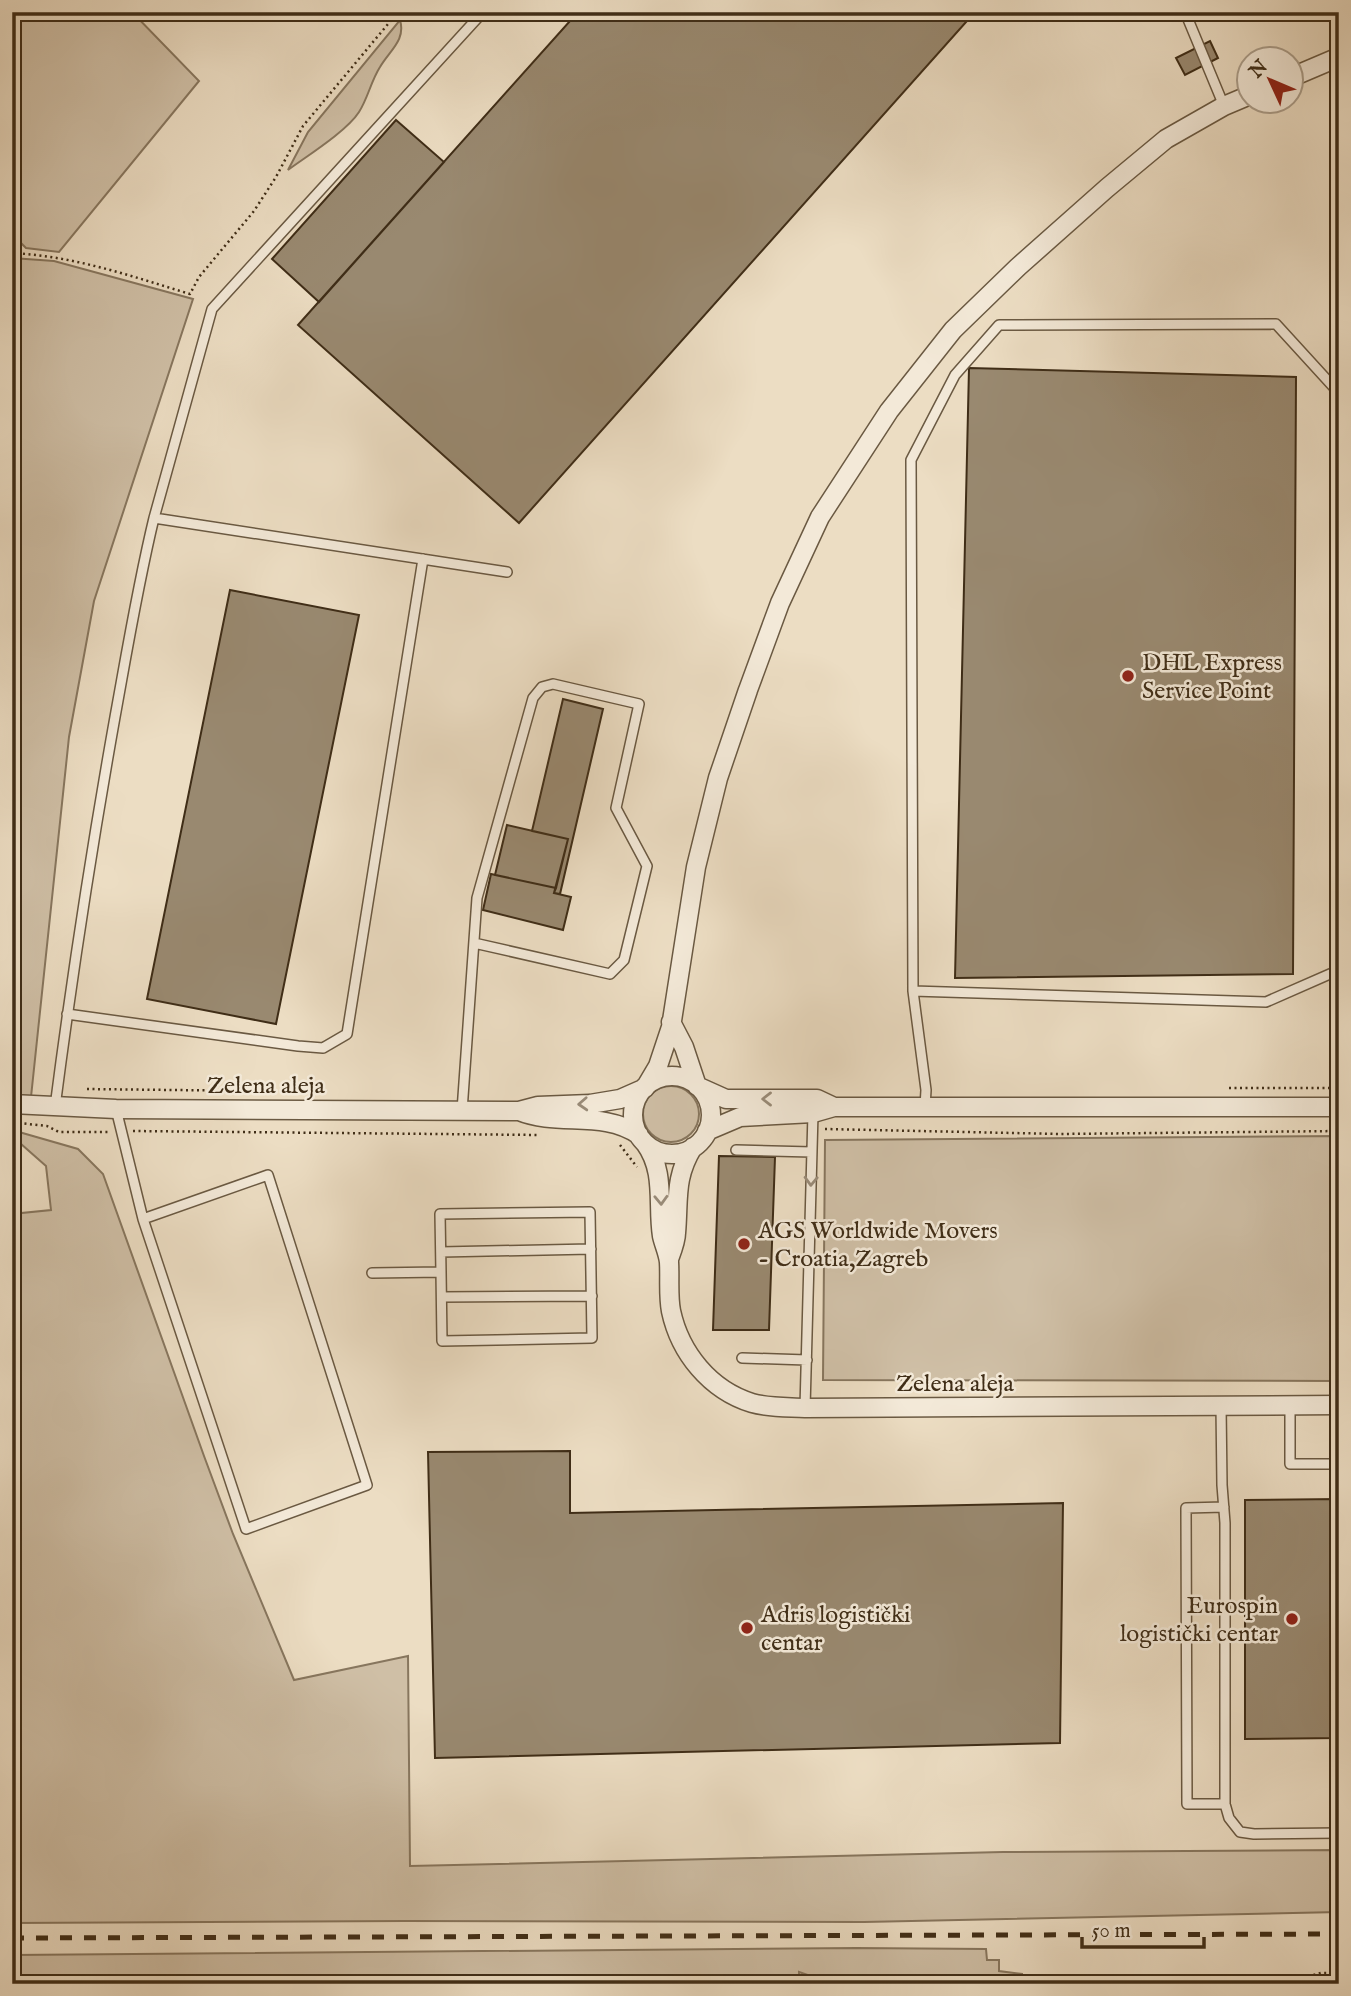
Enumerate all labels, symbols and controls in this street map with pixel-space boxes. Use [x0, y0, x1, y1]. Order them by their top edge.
north arrow [1236, 46, 1306, 116]
text: N [1244, 55, 1274, 85]
place label: DHL Express Service Point [1142, 648, 1282, 707]
marker: DHL Express Service Point [1120, 668, 1136, 684]
street label: Zelena aleja [207, 1071, 325, 1102]
one-way arrow [761, 1091, 772, 1107]
one-way arrow [577, 1096, 588, 1111]
one-way arrow [804, 1176, 819, 1187]
one-way arrow [653, 1195, 668, 1206]
place label: AGS Worldwide Movers - Croatia,Zagreb [757, 1216, 998, 1275]
marker: AGS Worldwide Movers - Croatia,Zagreb [736, 1236, 752, 1252]
street label: Zelena aleja [896, 1369, 1014, 1400]
place label: Eurospin logistički centar [1120, 1591, 1278, 1650]
place label: Adris logistički centar [760, 1600, 910, 1659]
marker: Eurospin logistički centar [1284, 1611, 1300, 1627]
marker: Adris logistički centar [739, 1620, 755, 1636]
scale bar [1082, 1905, 1204, 1949]
text: 50 m [1092, 1918, 1131, 1945]

